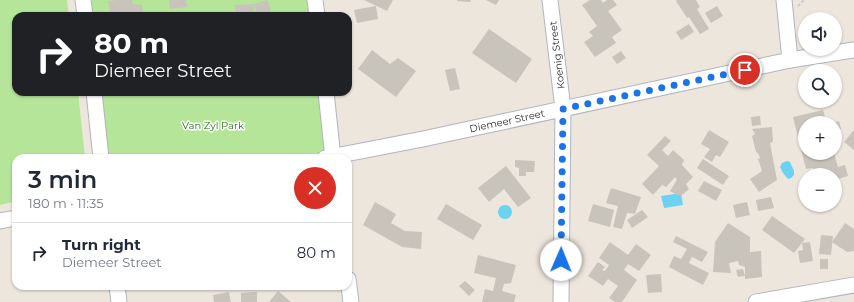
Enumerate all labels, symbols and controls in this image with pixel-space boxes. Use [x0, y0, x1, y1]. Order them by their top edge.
map controls [798, 12, 842, 212]
button: sound [798, 12, 842, 56]
street label: Koenig Street [546, 20, 568, 90]
text: 80 m [94, 26, 169, 60]
icon: right [28, 28, 80, 80]
pin [728, 53, 762, 87]
icon: arrive [734, 59, 756, 81]
text: Diemeer Street [94, 60, 232, 82]
button: search [798, 64, 842, 108]
street label: Diemeer Street [468, 107, 546, 135]
button: + [798, 116, 842, 160]
park label: Van Zyl Park [182, 119, 244, 132]
text: 3 min [28, 165, 97, 194]
button: close [294, 167, 336, 209]
button: − [798, 168, 842, 212]
text: 180 m · 11:35 [28, 195, 104, 211]
text: Turn right [62, 235, 141, 254]
position arrow [540, 239, 582, 281]
icon: right [28, 242, 50, 264]
text: 80 m [297, 243, 336, 262]
text: Diemeer Street [62, 254, 162, 270]

